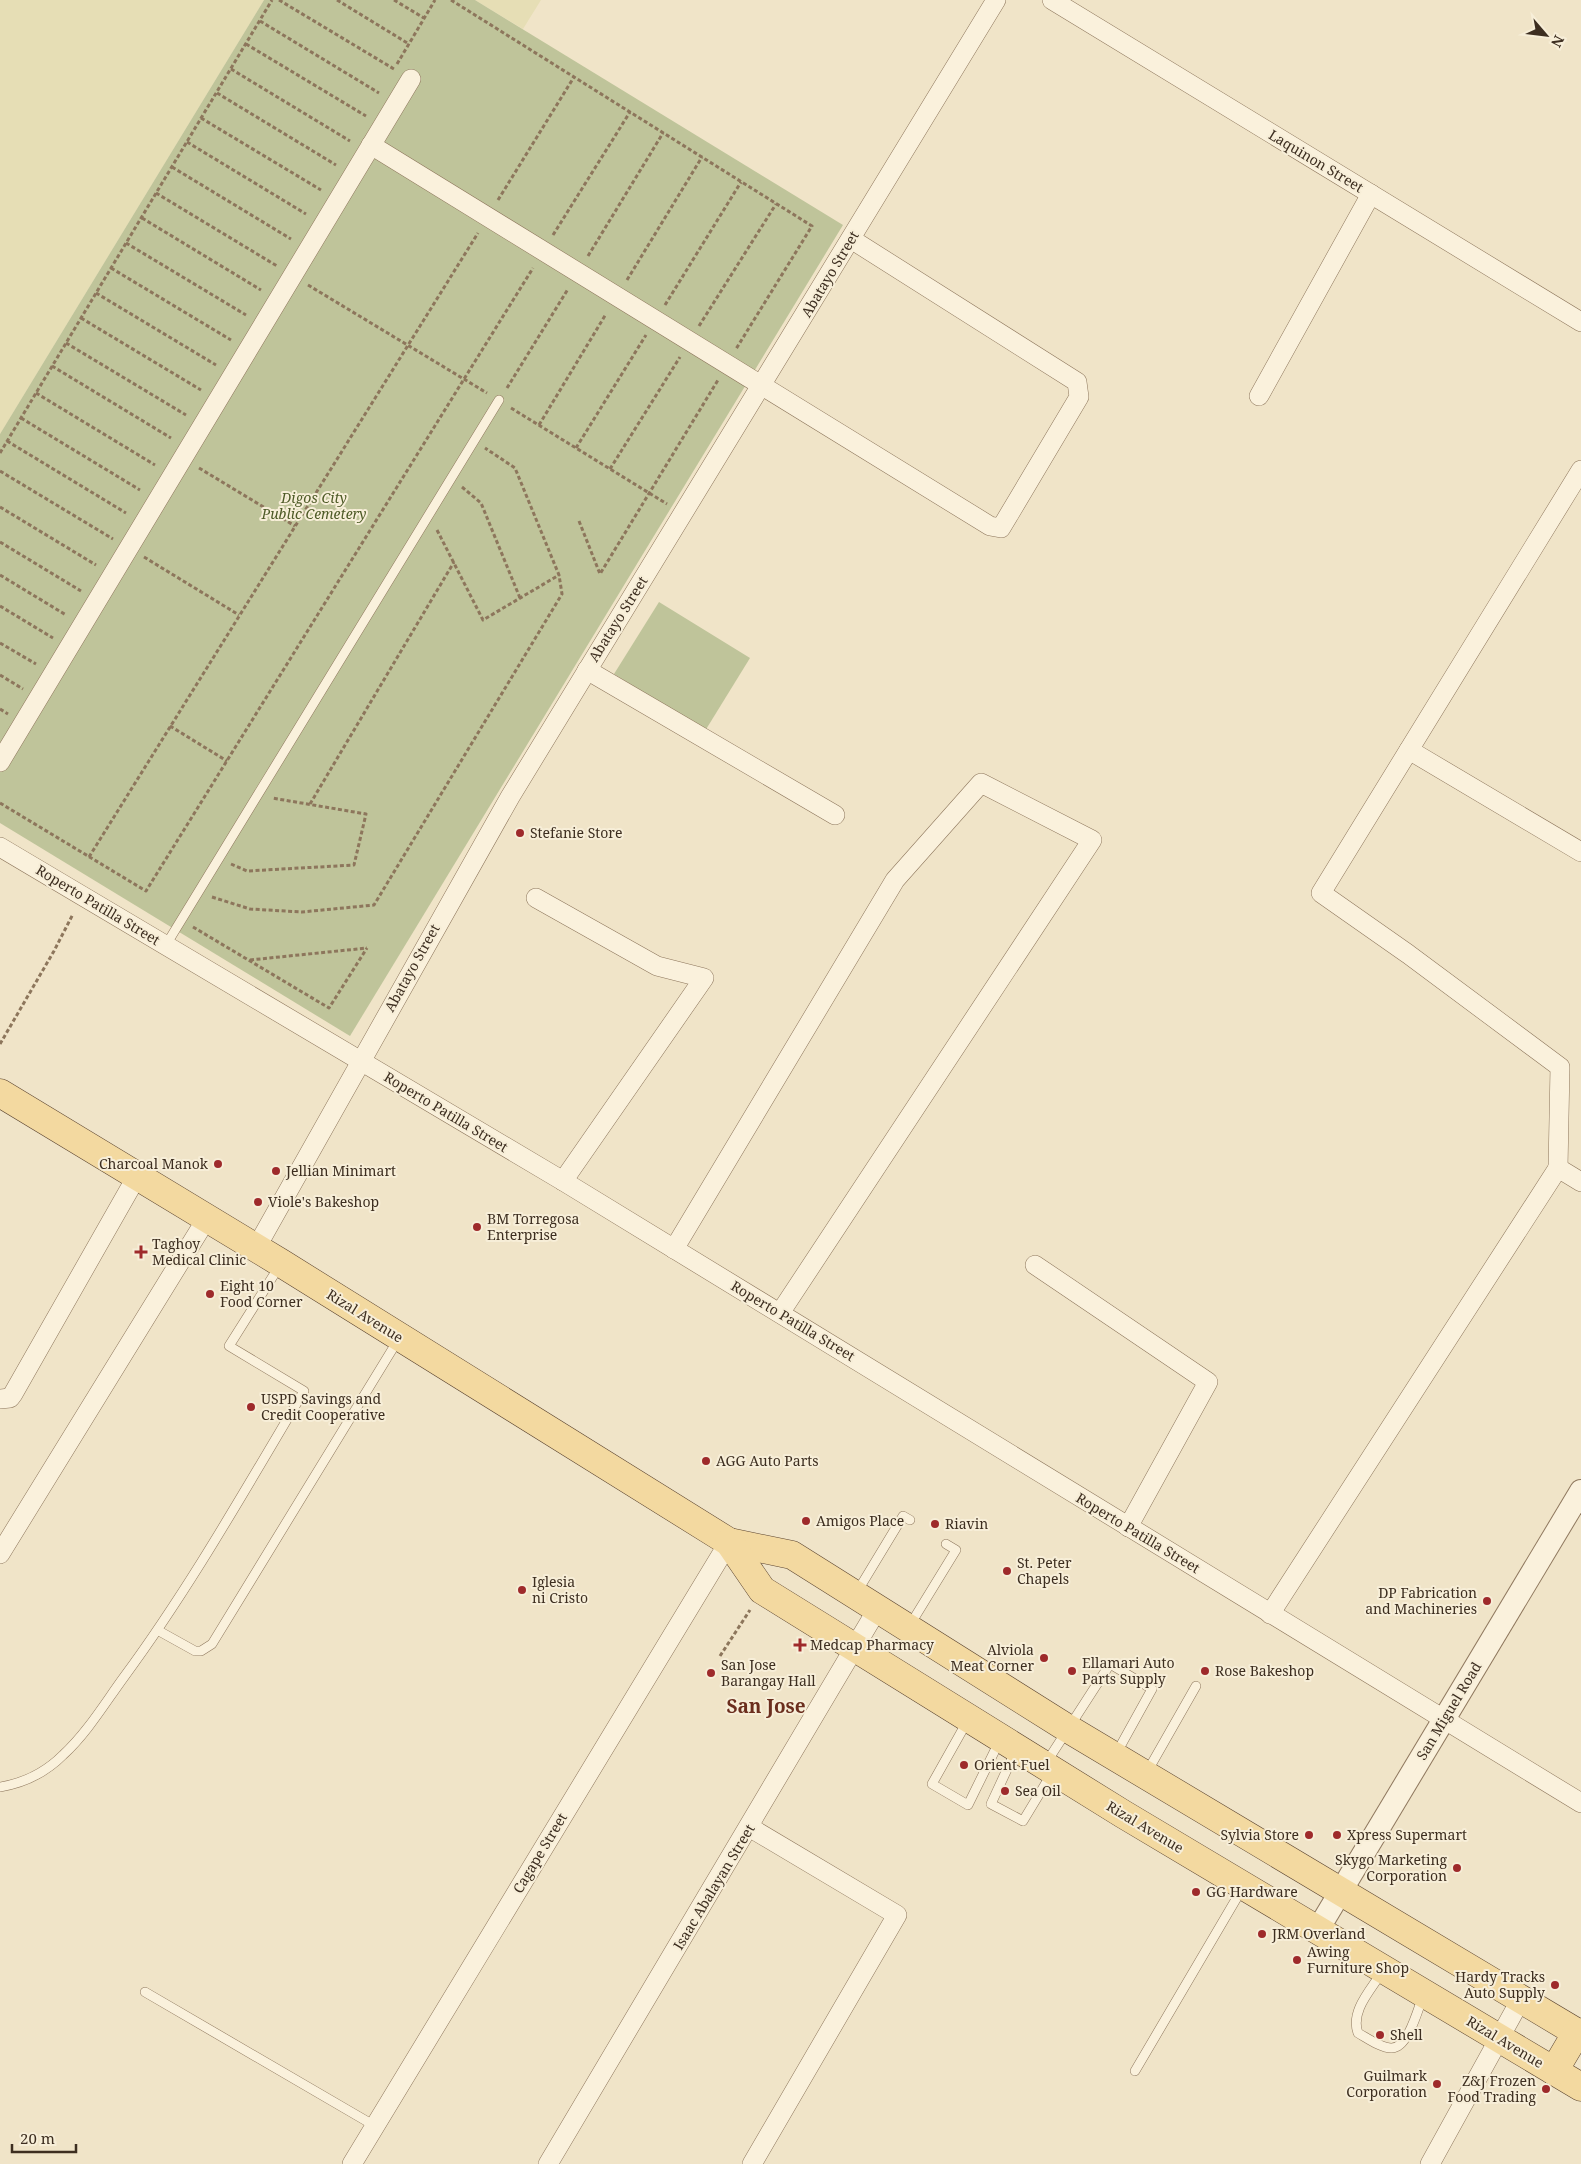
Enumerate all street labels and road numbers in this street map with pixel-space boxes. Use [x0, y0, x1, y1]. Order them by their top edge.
street label: Laquinon Street [1265, 125, 1367, 196]
street label: Abatayo Street [796, 227, 863, 320]
street label: Abatayo Street [584, 572, 652, 665]
street label: Roperto Patilla Street [33, 860, 164, 949]
street label: Abatayo Street [380, 920, 444, 1015]
street label: Roperto Patilla Street [381, 1067, 512, 1156]
street label: Roperto Patilla Street [728, 1276, 859, 1365]
street label: Rizal Avenue [323, 1285, 407, 1347]
street label: Roperto Patilla Street [1073, 1488, 1204, 1577]
street label: San Miguel Road [1412, 1658, 1486, 1763]
street label: Rizal Avenue [1103, 1796, 1187, 1857]
street label: Cagape Street [508, 1809, 571, 1896]
street label: Isaac Abalayan Street [668, 1820, 759, 1953]
street label: Rizal Avenue [1463, 2011, 1547, 2072]

